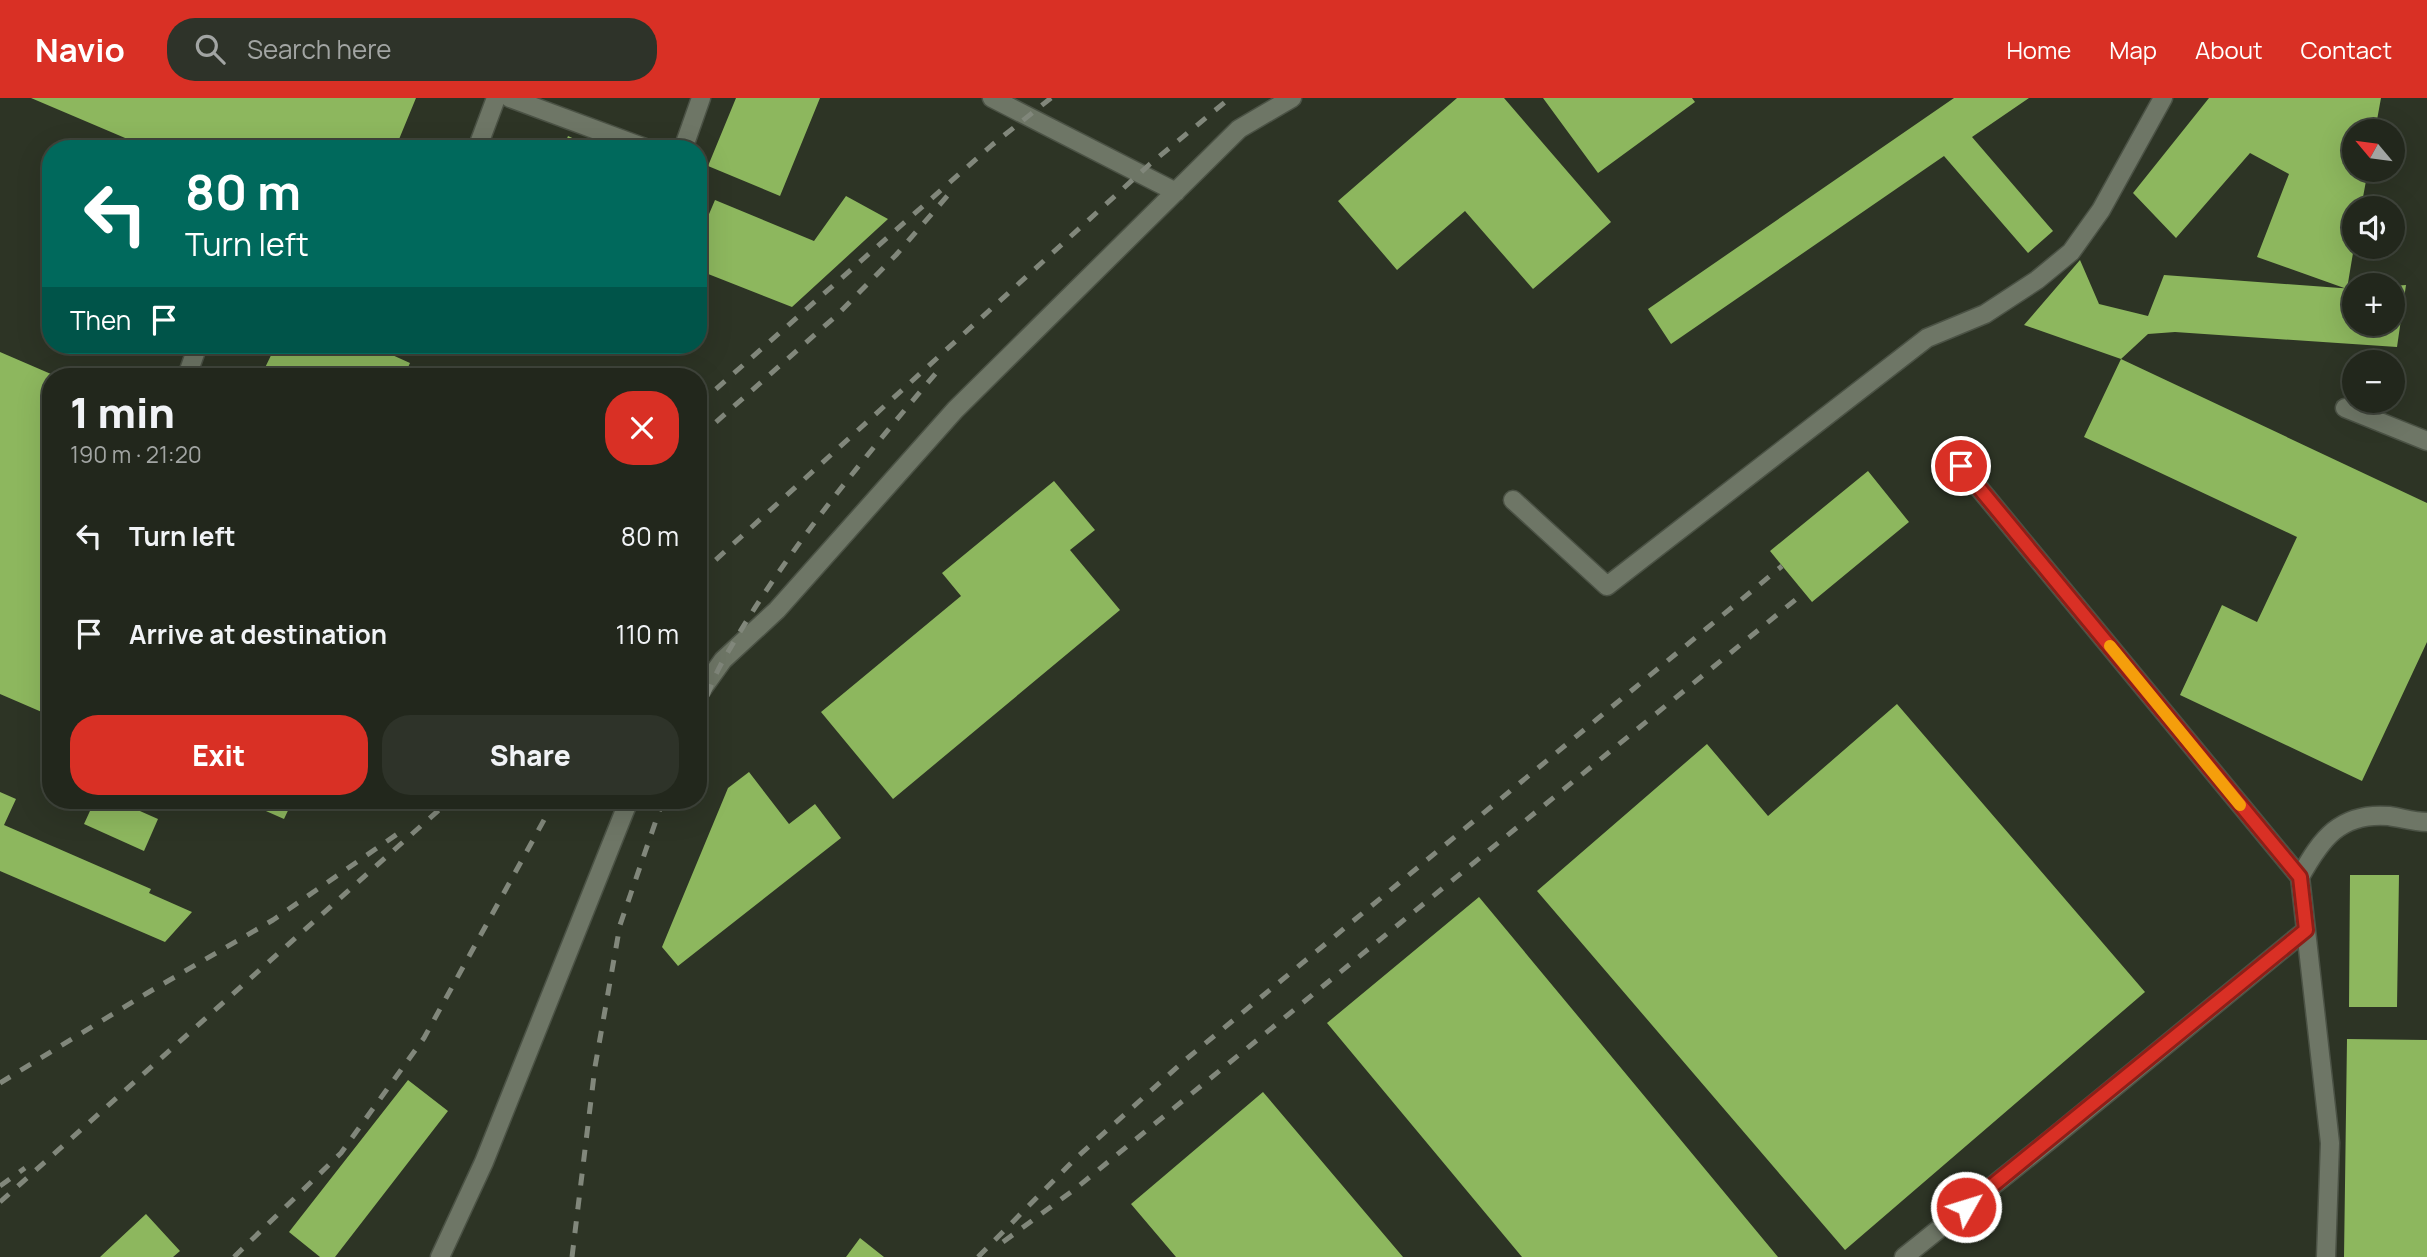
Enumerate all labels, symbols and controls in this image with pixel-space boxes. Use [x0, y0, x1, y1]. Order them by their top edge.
search box [167, 18, 657, 81]
text: Navio [35, 27, 125, 72]
icon: search [191, 30, 229, 68]
text: Search here [247, 31, 391, 67]
text: Home [2006, 33, 2071, 66]
text: Map [2109, 33, 2157, 66]
text: About [2195, 33, 2263, 66]
text: Contact [2301, 33, 2392, 66]
north arrow [2342, 119, 2404, 182]
map controls [2342, 119, 2405, 413]
text: 80 m [185, 158, 301, 225]
icon: left [70, 168, 161, 259]
button: sound [2342, 196, 2405, 259]
text: Turn left [185, 222, 309, 266]
button: + [2342, 273, 2405, 336]
icon: arrive [145, 301, 183, 339]
text: Then [70, 302, 131, 338]
button: − [2342, 350, 2405, 413]
text: 1 min [70, 383, 175, 441]
button: close [605, 391, 679, 465]
pin [1931, 436, 1991, 496]
text: 190 m · 21:20 [70, 438, 202, 470]
icon: arrive [1942, 447, 1980, 485]
icon: left [70, 517, 108, 555]
text: Turn left [129, 518, 236, 554]
text: 80 m [621, 518, 679, 554]
icon: arrive [70, 615, 108, 653]
text: Arrive at destination [129, 616, 387, 652]
text: 110 m [616, 616, 679, 652]
button: Exit [70, 715, 368, 795]
button: Share [382, 715, 679, 795]
position arrow [1929, 1170, 2003, 1244]

